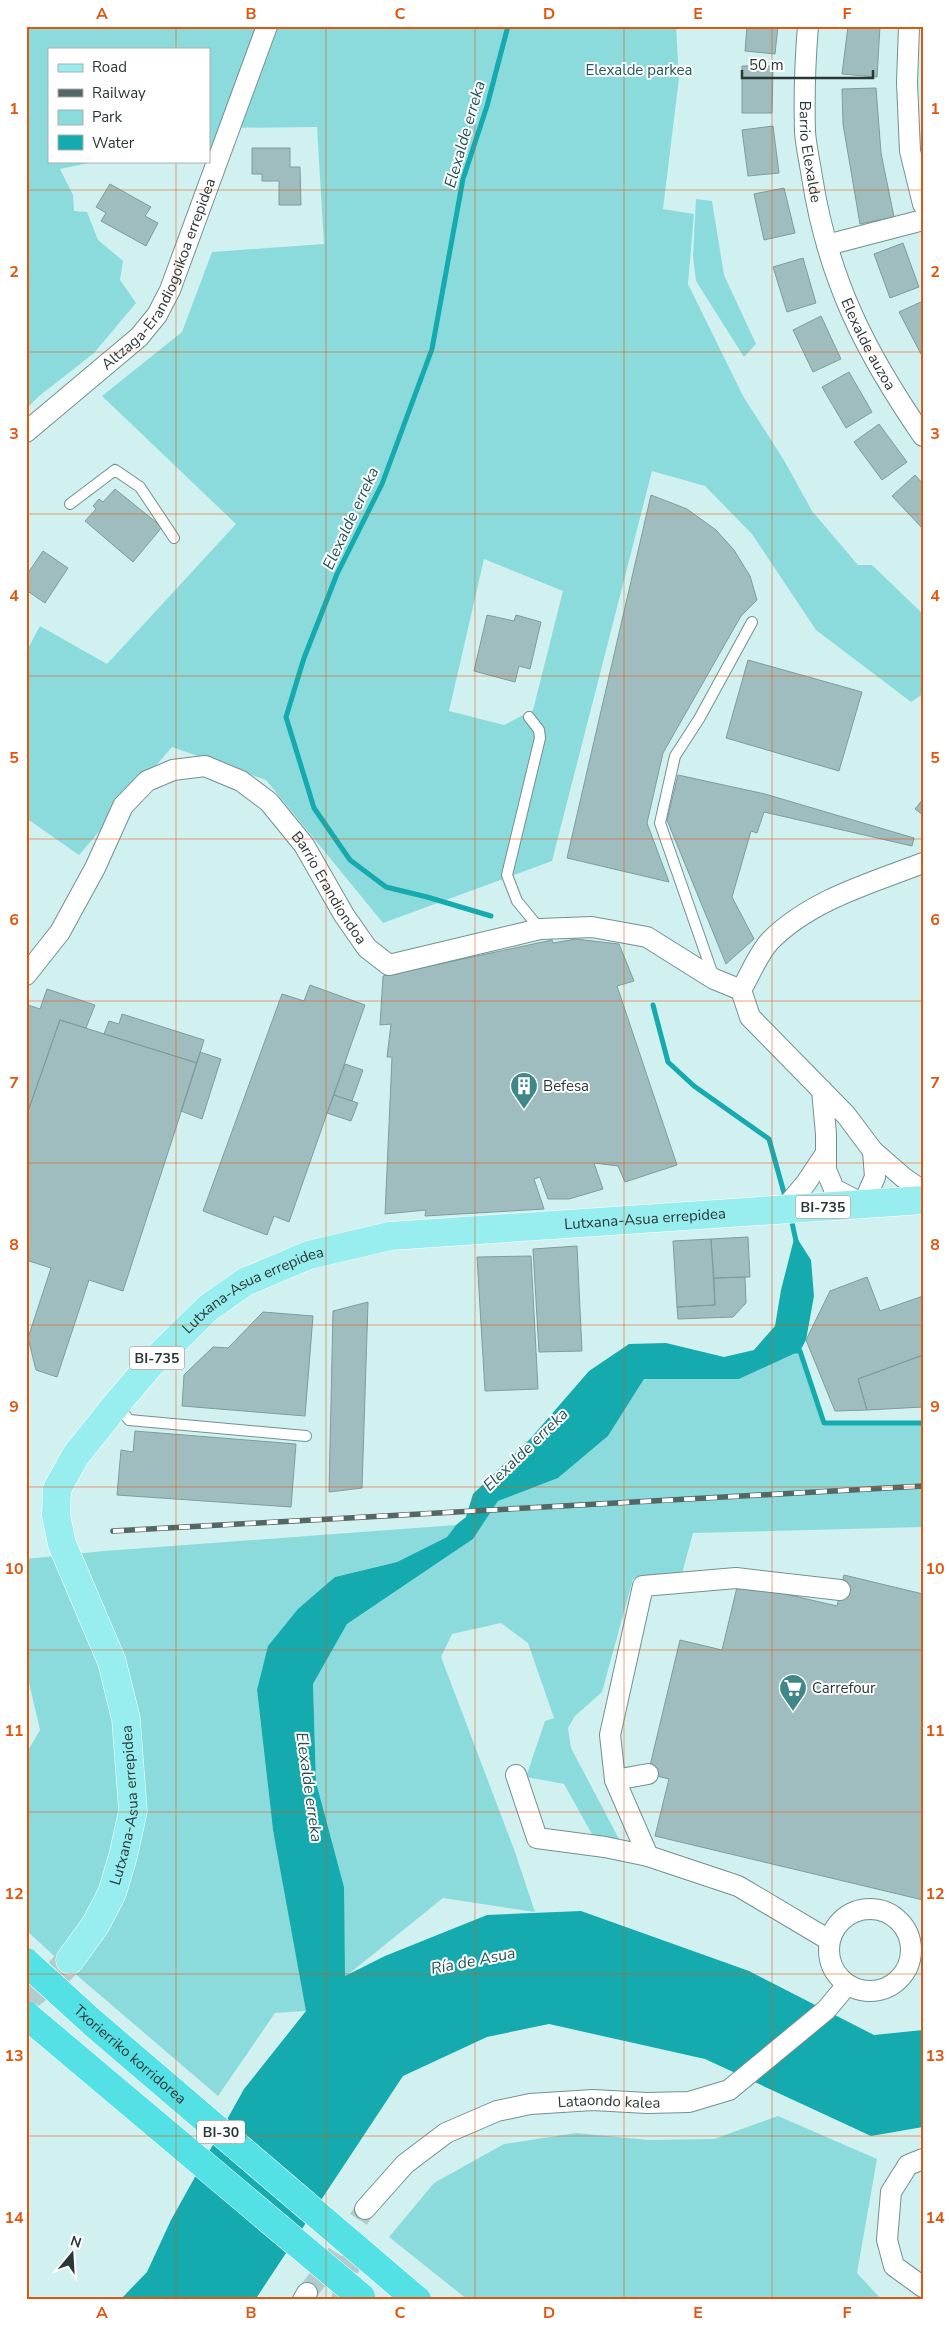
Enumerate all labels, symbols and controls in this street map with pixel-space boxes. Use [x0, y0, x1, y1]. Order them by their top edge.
text: A [96, 3, 108, 25]
text: B [245, 3, 257, 25]
text: C [395, 3, 406, 25]
text: D [543, 3, 555, 25]
text: E [693, 3, 703, 25]
text: F [843, 3, 852, 25]
legend [48, 48, 210, 162]
scale bar [742, 48, 873, 80]
text: 50 m [749, 55, 784, 75]
text: Road [92, 57, 127, 77]
park label: Elexalde parkea [585, 60, 693, 80]
water label: Elexalde erreka [439, 78, 491, 190]
text: Railway [92, 83, 146, 103]
text: 1 [9, 98, 19, 120]
text: 1 [930, 98, 940, 120]
street label: Barrio Elexalde [795, 101, 826, 204]
text: Park [92, 107, 122, 127]
text: Water [92, 133, 135, 153]
street label: Altzaga-Erandiogoikoa errepidea [97, 175, 220, 374]
text: 2 [9, 261, 19, 283]
text: 2 [930, 261, 940, 283]
street label: Elexalde auzoa [836, 295, 901, 394]
text: 3 [9, 423, 19, 445]
text: 3 [930, 423, 940, 445]
water label: Elexalde erreka [318, 464, 384, 573]
text: 4 [9, 585, 19, 607]
text: 4 [930, 585, 940, 607]
text: 5 [9, 747, 19, 769]
text: 5 [930, 747, 940, 769]
street label: Barrio Erandiondoa [287, 827, 371, 948]
text: 6 [9, 909, 19, 931]
text: 6 [930, 909, 940, 931]
building icon: Befesa [509, 1071, 539, 1110]
text: 7 [9, 1072, 19, 1094]
text: 7 [930, 1072, 940, 1094]
place label: Befesa [543, 1076, 589, 1096]
road number: BI-735 [796, 1196, 850, 1218]
street label: Lutxana-Asua errepidea [563, 1203, 726, 1234]
text: 8 [9, 1234, 19, 1256]
text: 8 [930, 1234, 940, 1256]
street label: Lutxana-Asua errepidea [178, 1242, 326, 1338]
road number: BI-735 [130, 1346, 184, 1370]
text: 9 [9, 1396, 19, 1418]
text: 9 [930, 1396, 940, 1418]
water label: Elexalde erreka [478, 1403, 573, 1496]
text: 10 [4, 1558, 24, 1580]
text: 10 [925, 1558, 945, 1580]
supermarket icon: Carrefour [778, 1673, 808, 1712]
place label: Carrefour [812, 1678, 876, 1698]
text: 11 [4, 1720, 24, 1742]
text: 11 [925, 1720, 945, 1742]
street label: Lutxana-Asua errepidea [105, 1724, 143, 1888]
water label: Elexalde erreka [290, 1731, 328, 1843]
text: 12 [4, 1883, 24, 1905]
text: 12 [925, 1883, 945, 1905]
water label: Ría de Asua [429, 1942, 517, 1980]
street label: Txorierriko korridorea [69, 2000, 191, 2108]
text: 13 [4, 2045, 24, 2067]
text: 13 [925, 2045, 945, 2067]
street label: Lataondo kalea [557, 2090, 661, 2113]
road number: BI-30 [197, 2120, 245, 2144]
text: 14 [4, 2207, 24, 2229]
text: 14 [925, 2207, 945, 2229]
north arrow [48, 2228, 98, 2278]
text: N [68, 2231, 84, 2253]
text: A [96, 2302, 108, 2324]
text: B [245, 2302, 257, 2324]
text: C [395, 2302, 406, 2324]
text: D [543, 2302, 555, 2324]
text: E [693, 2302, 703, 2324]
text: F [843, 2302, 852, 2324]

